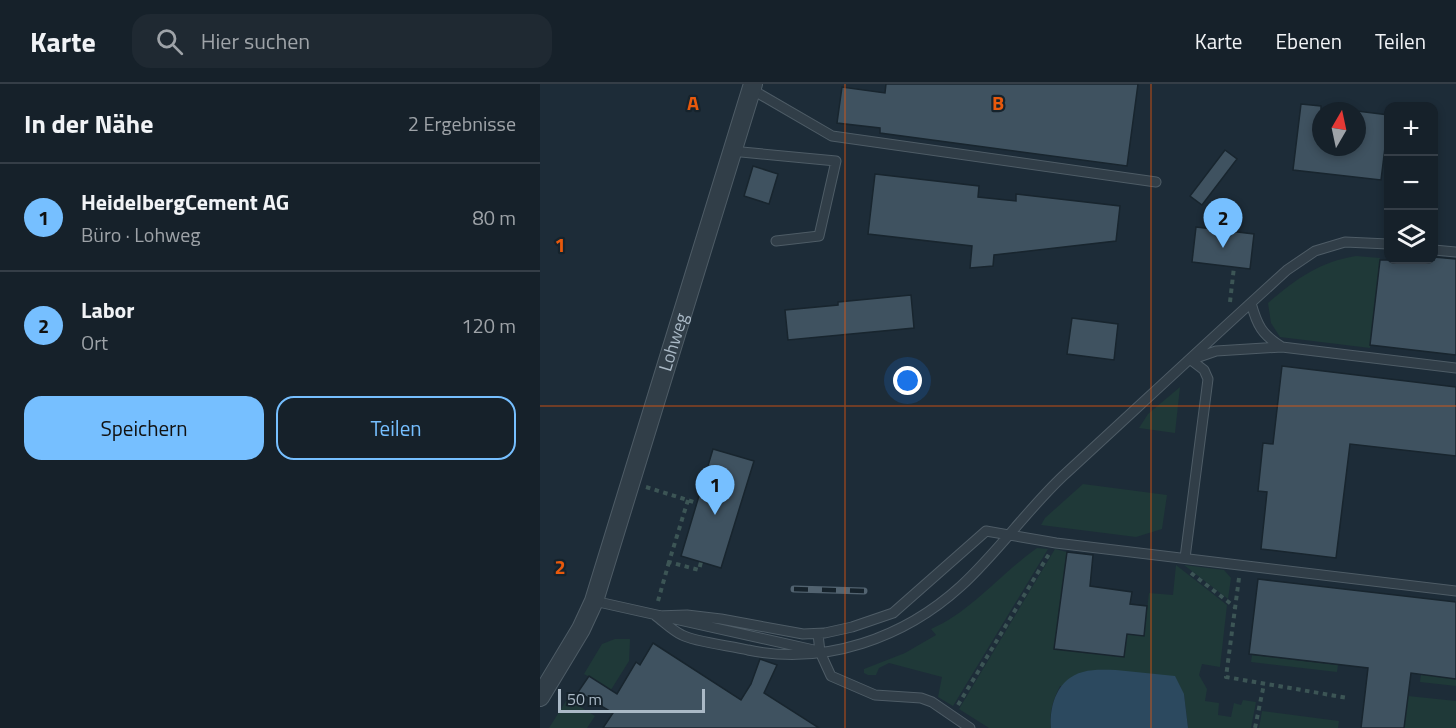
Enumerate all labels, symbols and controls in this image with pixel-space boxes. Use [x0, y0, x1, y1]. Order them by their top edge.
search box [132, 14, 552, 68]
text: Karte [30, 20, 96, 63]
text: Hier suchen [201, 24, 310, 58]
icon: search [153, 25, 186, 58]
text: Karte [1195, 25, 1242, 57]
text: Ebenen [1275, 25, 1342, 57]
text: Teilen [1375, 25, 1426, 57]
text: A [687, 87, 699, 118]
text: B [992, 87, 1004, 118]
north arrow [1312, 102, 1366, 156]
map controls [1384, 102, 1438, 264]
button: + [1384, 102, 1438, 156]
text: In der Nähe [24, 104, 153, 143]
text: 2 Ergebnisse [408, 108, 516, 139]
button: − [1384, 156, 1438, 210]
text: HeidelbergCement AG [81, 185, 289, 219]
pin: 2 [1204, 198, 1242, 248]
text: 1 [38, 202, 49, 233]
text: 80 m [472, 202, 516, 233]
button: layers [1384, 210, 1438, 264]
text: Büro · Lohweg [81, 219, 201, 250]
text: 1 [554, 229, 566, 260]
text: Labor [81, 293, 134, 327]
text: 2 [38, 310, 49, 341]
text: 120 m [461, 310, 516, 341]
street label: Lohweg [651, 310, 695, 375]
text: Ort [81, 327, 108, 358]
your location [893, 366, 922, 395]
button: Speichern [24, 396, 264, 460]
button: Teilen [276, 396, 516, 460]
pin: 1 [696, 466, 735, 515]
text: 2 [554, 551, 566, 582]
scale bar [558, 686, 705, 714]
text: 50 m [567, 687, 602, 711]

